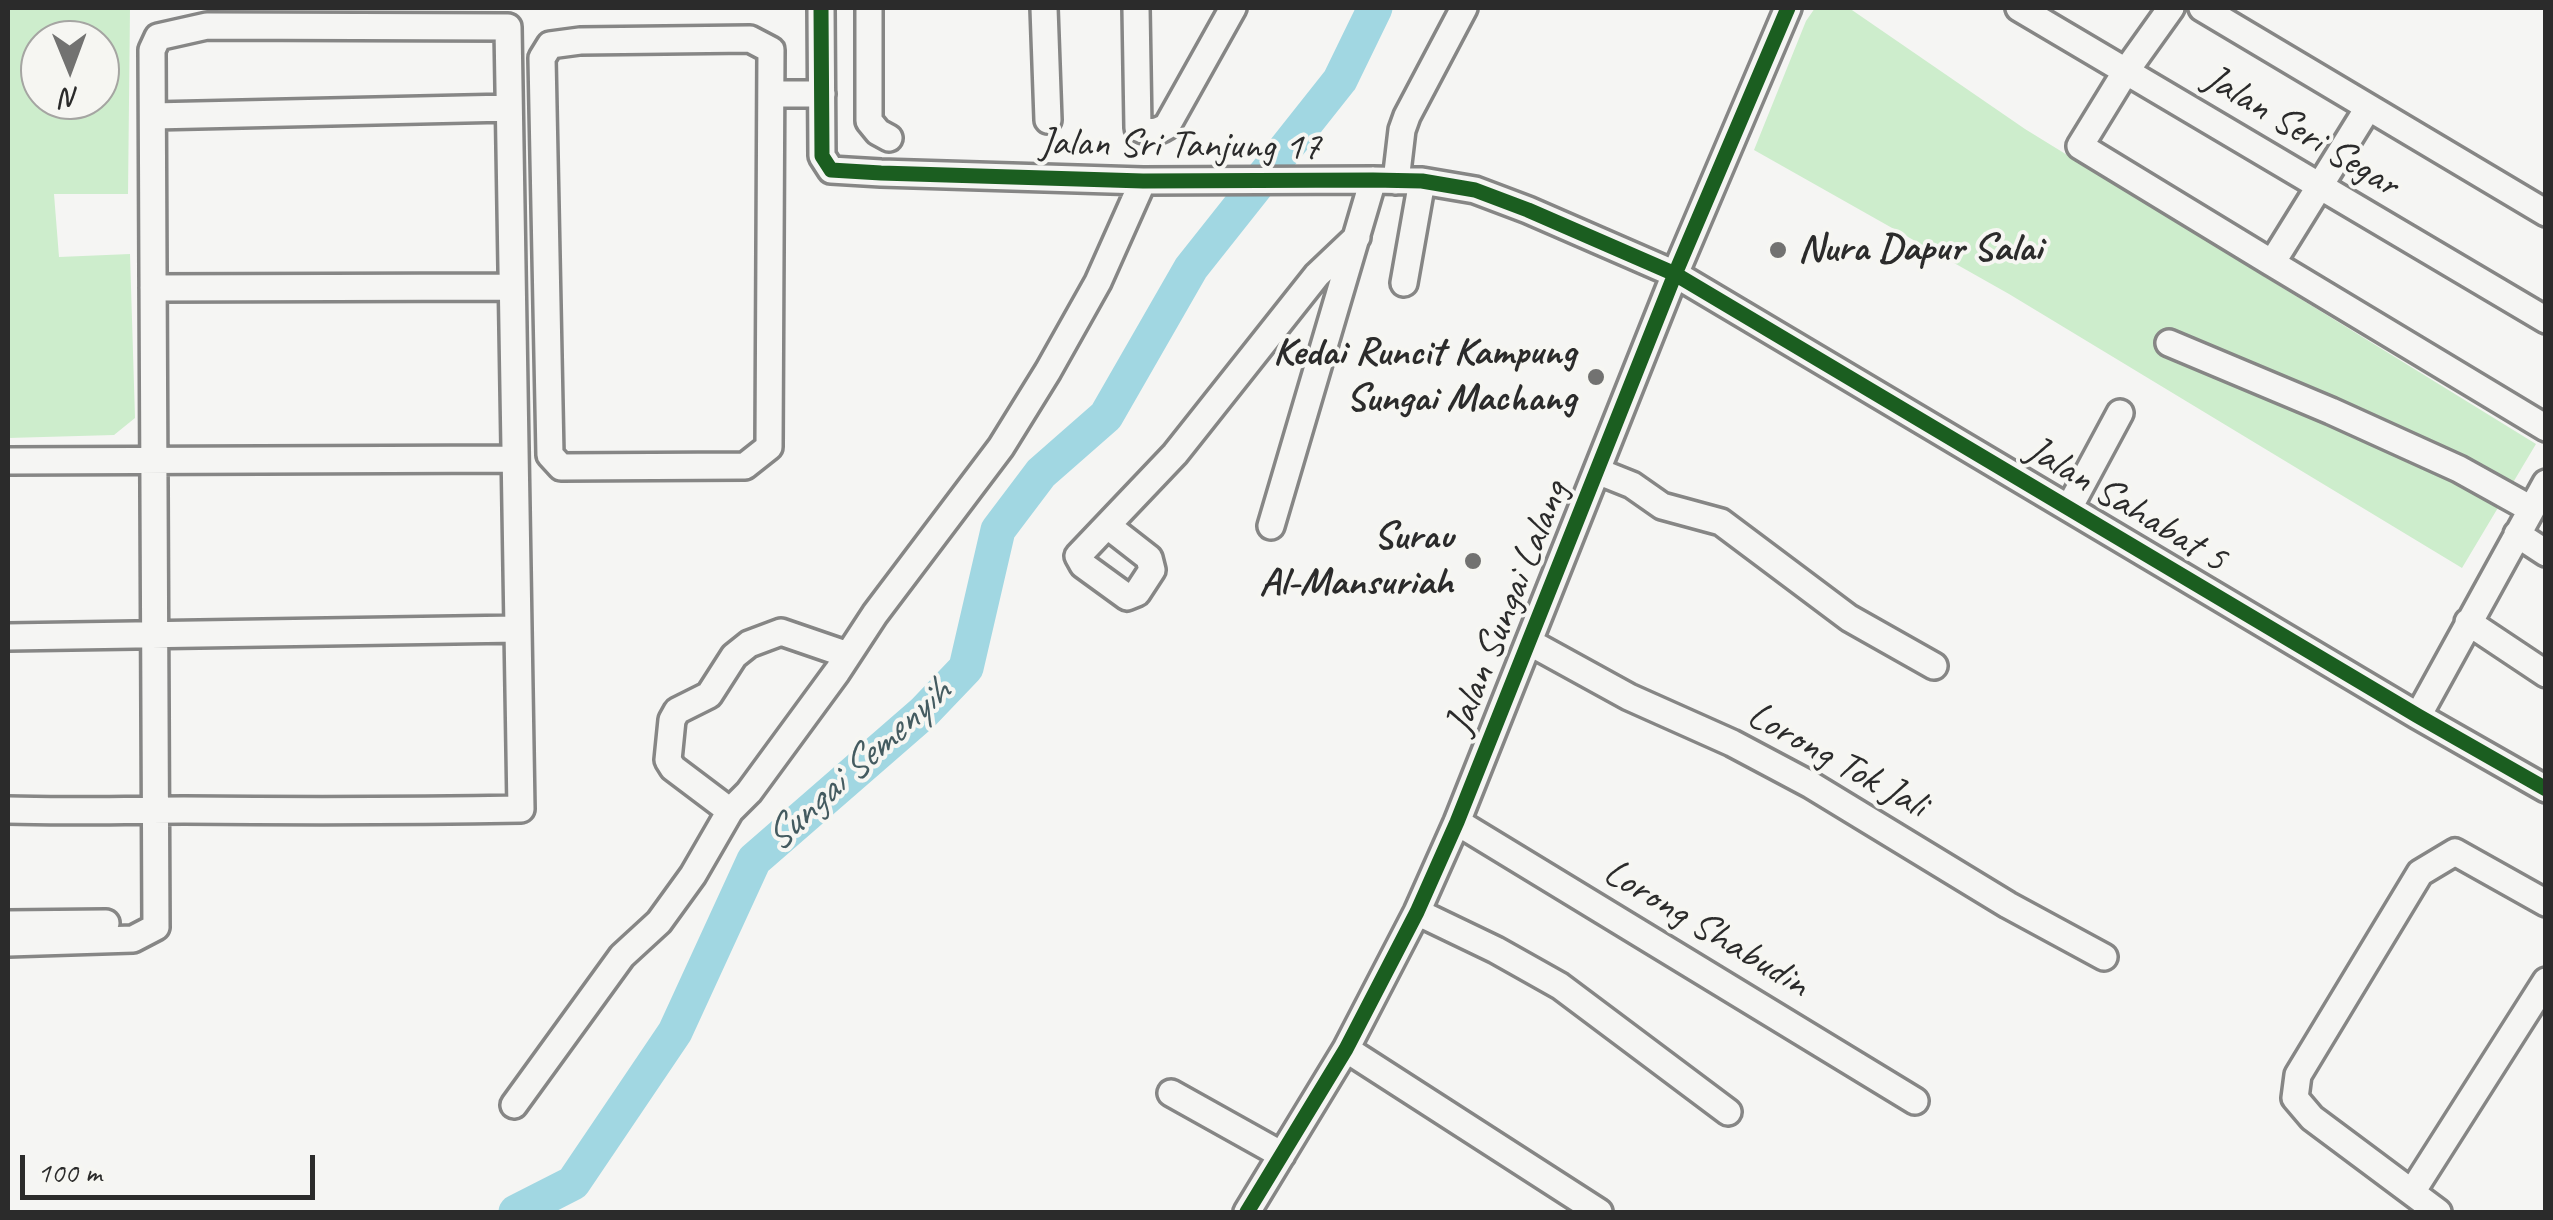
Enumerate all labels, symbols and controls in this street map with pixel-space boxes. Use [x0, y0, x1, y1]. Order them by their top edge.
north arrow [20, 20, 120, 120]
street label: Jalan Seri Segar [2195, 55, 2407, 209]
text: N [62, 81, 79, 116]
street label: Jalan Sri Tanjung 17 [1039, 120, 1321, 172]
place label: Nura Dapur Salai [1798, 226, 2042, 274]
marker: Nura Dapur Salai [1767, 239, 1789, 261]
place label: Kedai Runcit Kampung Sungai Machang [1273, 330, 1576, 424]
marker: Kedai Runcit Kampung Sungai Machang [1585, 366, 1607, 388]
street label: Jalan Sahabat 5 [2017, 426, 2235, 584]
street label: Jalan Sungai Lalang [1436, 475, 1580, 741]
place label: Surau Al-Mansuriah [1259, 514, 1453, 608]
marker: Surau Al-Mansuriah [1462, 550, 1484, 572]
water label: Sungai Semenyih [754, 669, 962, 863]
street label: Lorong Tok Jali [1739, 692, 1935, 830]
street label: Lorong Shabudin [1595, 849, 1817, 1009]
scale bar [25, 1135, 320, 1197]
text: 100 m [37, 1153, 102, 1191]

